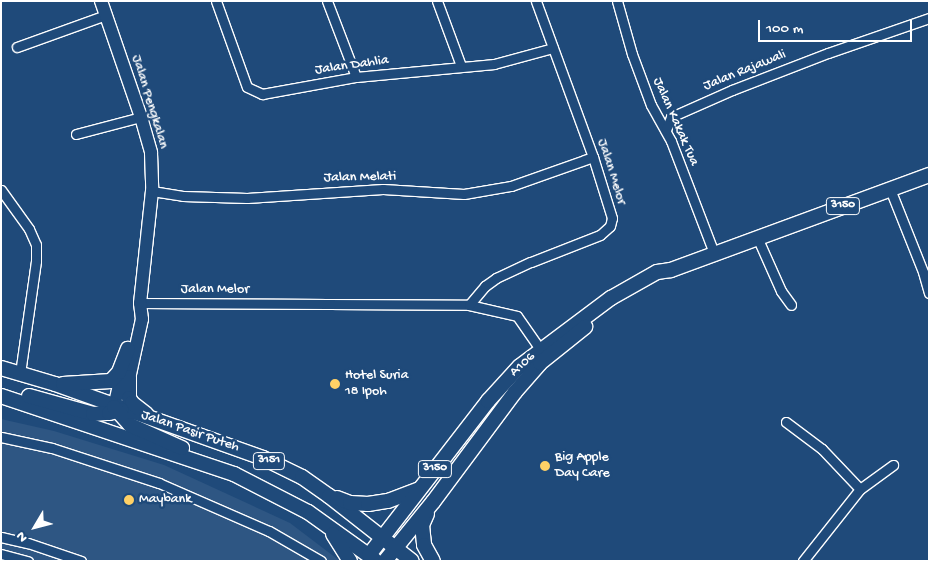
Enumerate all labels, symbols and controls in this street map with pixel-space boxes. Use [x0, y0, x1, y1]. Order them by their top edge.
scale bar [760, 10, 914, 42]
text: 100 m [766, 20, 803, 38]
street label: Jalan Rajawali [701, 47, 789, 95]
street label: Jalan Pengkalan [127, 53, 171, 151]
street label: Jalan Dahlia [314, 53, 390, 79]
street label: Jalan Kakak Tua [648, 75, 702, 169]
street label: Jalan Melor [592, 137, 630, 207]
street label: Jalan Melati [324, 169, 396, 187]
road number: 3150 [826, 197, 860, 216]
street label: Jalan Melor [181, 282, 249, 298]
street label: A106 [507, 349, 539, 381]
place label: Hotel Suria 18 Ipoh [345, 368, 408, 401]
marker: Hotel Suria 18 Ipoh [329, 378, 341, 390]
street label: Jalan Pasir Puteh [139, 407, 241, 457]
place label: Big Apple Day Care [555, 450, 610, 482]
road number: 3151 [253, 452, 285, 471]
road number: 3150 [418, 459, 452, 478]
marker: Big Apple Day Care [539, 460, 551, 472]
place label: Maybank [139, 492, 191, 508]
marker: Maybank [123, 494, 135, 506]
north arrow [10, 502, 60, 552]
text: N [13, 528, 32, 545]

